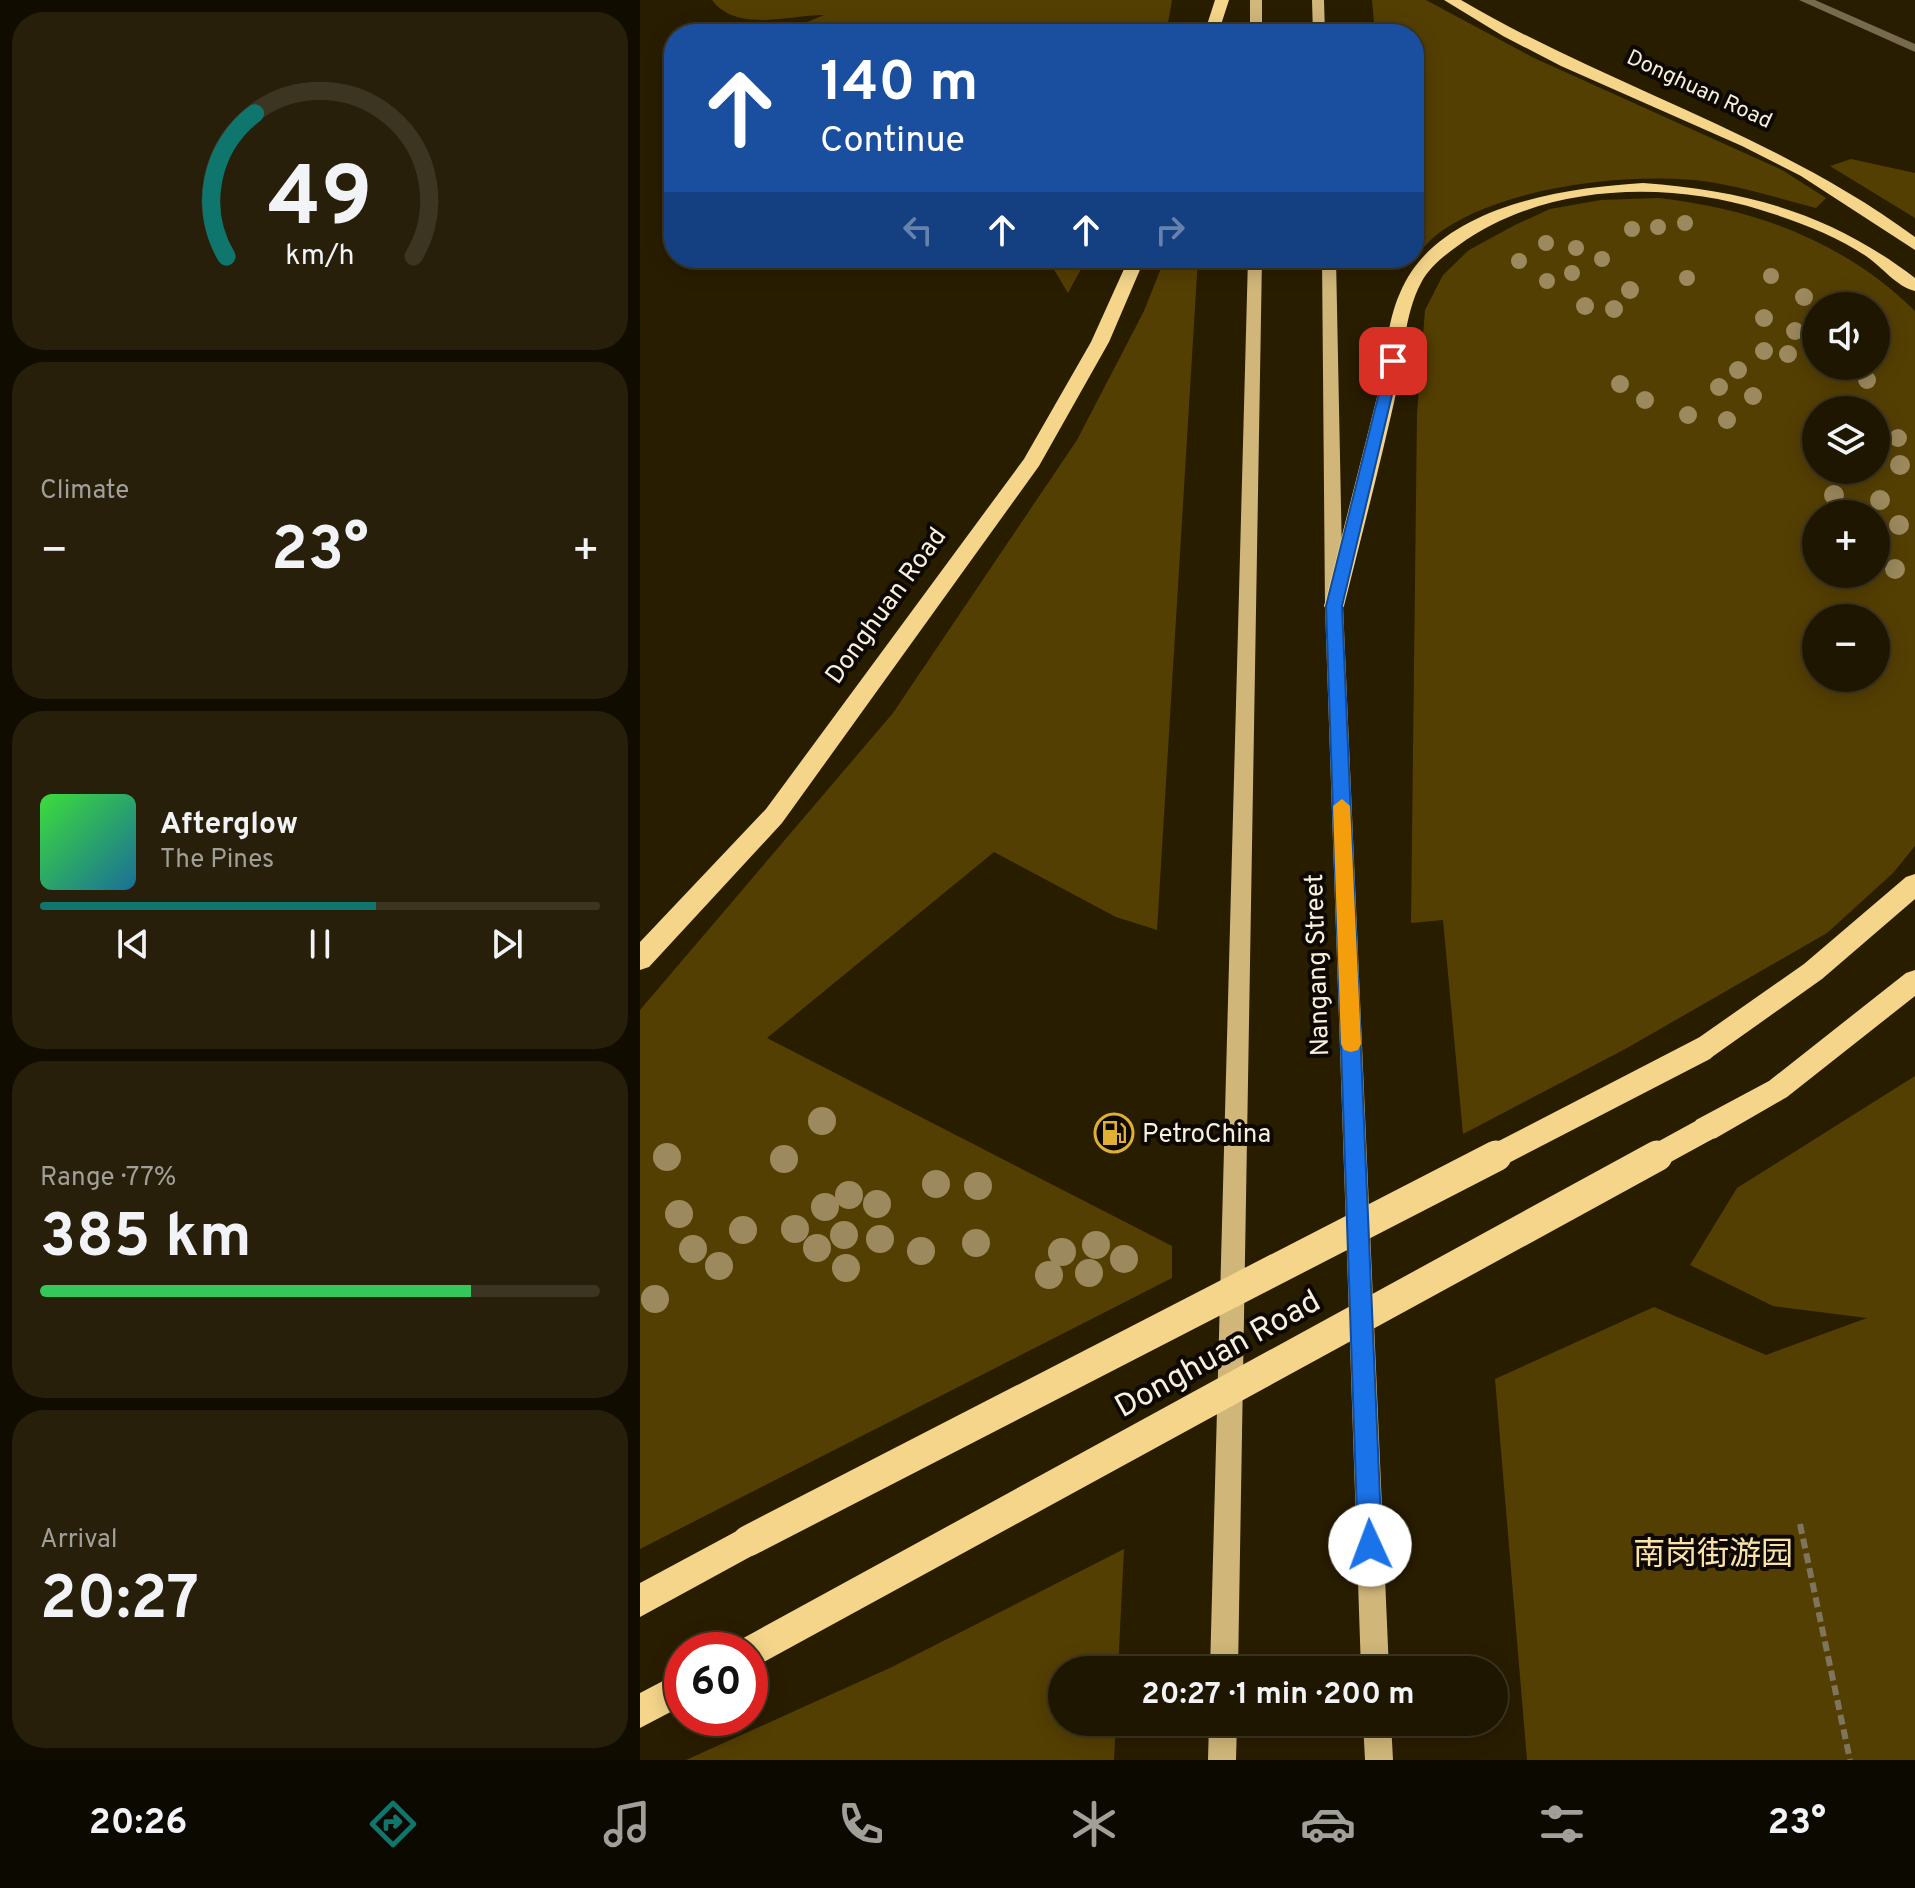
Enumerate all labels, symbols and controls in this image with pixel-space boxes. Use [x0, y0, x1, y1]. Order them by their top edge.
street label: Donghuan Road [1622, 45, 1776, 136]
text: 140 m [820, 50, 978, 120]
icon: ahead [688, 56, 792, 160]
text: Continue [820, 119, 965, 165]
text: 49 [268, 149, 372, 254]
icon: left [896, 208, 940, 252]
icon: ahead [980, 208, 1024, 252]
icon: ahead [1064, 208, 1108, 252]
icon: right [1148, 208, 1192, 252]
text: km/h [285, 239, 355, 275]
map controls [1802, 292, 1890, 692]
button: sound [1802, 292, 1890, 380]
pin [1359, 327, 1427, 395]
icon: arrive [1371, 339, 1415, 383]
button: layers [1802, 396, 1890, 484]
text: Climate [40, 475, 129, 508]
button: + [1802, 500, 1890, 588]
text: 23° [271, 515, 369, 591]
street label: Donghuan Road [819, 522, 955, 691]
text: − [40, 525, 68, 581]
text: + [572, 525, 600, 581]
button: − [1802, 604, 1890, 692]
text: Afterglow [160, 807, 298, 844]
text: The Pines [160, 844, 274, 877]
street label: Nangang Street [1299, 873, 1338, 1057]
icon: previous [111, 922, 155, 966]
icon: pause [298, 922, 342, 966]
icon: next [485, 922, 529, 966]
fuel station icon: PetroChina [1093, 1112, 1135, 1154]
place label: PetroChina [1142, 1119, 1271, 1152]
text: Range · 77% [40, 1162, 176, 1195]
text: 385 km [40, 1202, 252, 1278]
street label: Donghuan Road [1109, 1283, 1328, 1429]
position arrow [1328, 1503, 1412, 1587]
text: Arrival [40, 1524, 118, 1557]
park label: 南岗街游园 [1633, 1536, 1793, 1576]
text: 20:27 [40, 1564, 199, 1640]
speed limit sign: 60 [664, 1632, 768, 1736]
text: 20:27 · 1 min · 200 m [1141, 1677, 1415, 1714]
icon: directions [365, 1796, 421, 1852]
icon: music [599, 1796, 655, 1852]
icon: phone [833, 1796, 889, 1852]
icon: climate [1066, 1796, 1122, 1852]
icon: car [1300, 1796, 1356, 1852]
icon: filters [1534, 1796, 1590, 1852]
text: 20:26 [89, 1801, 187, 1847]
text: 23° [1767, 1801, 1826, 1847]

